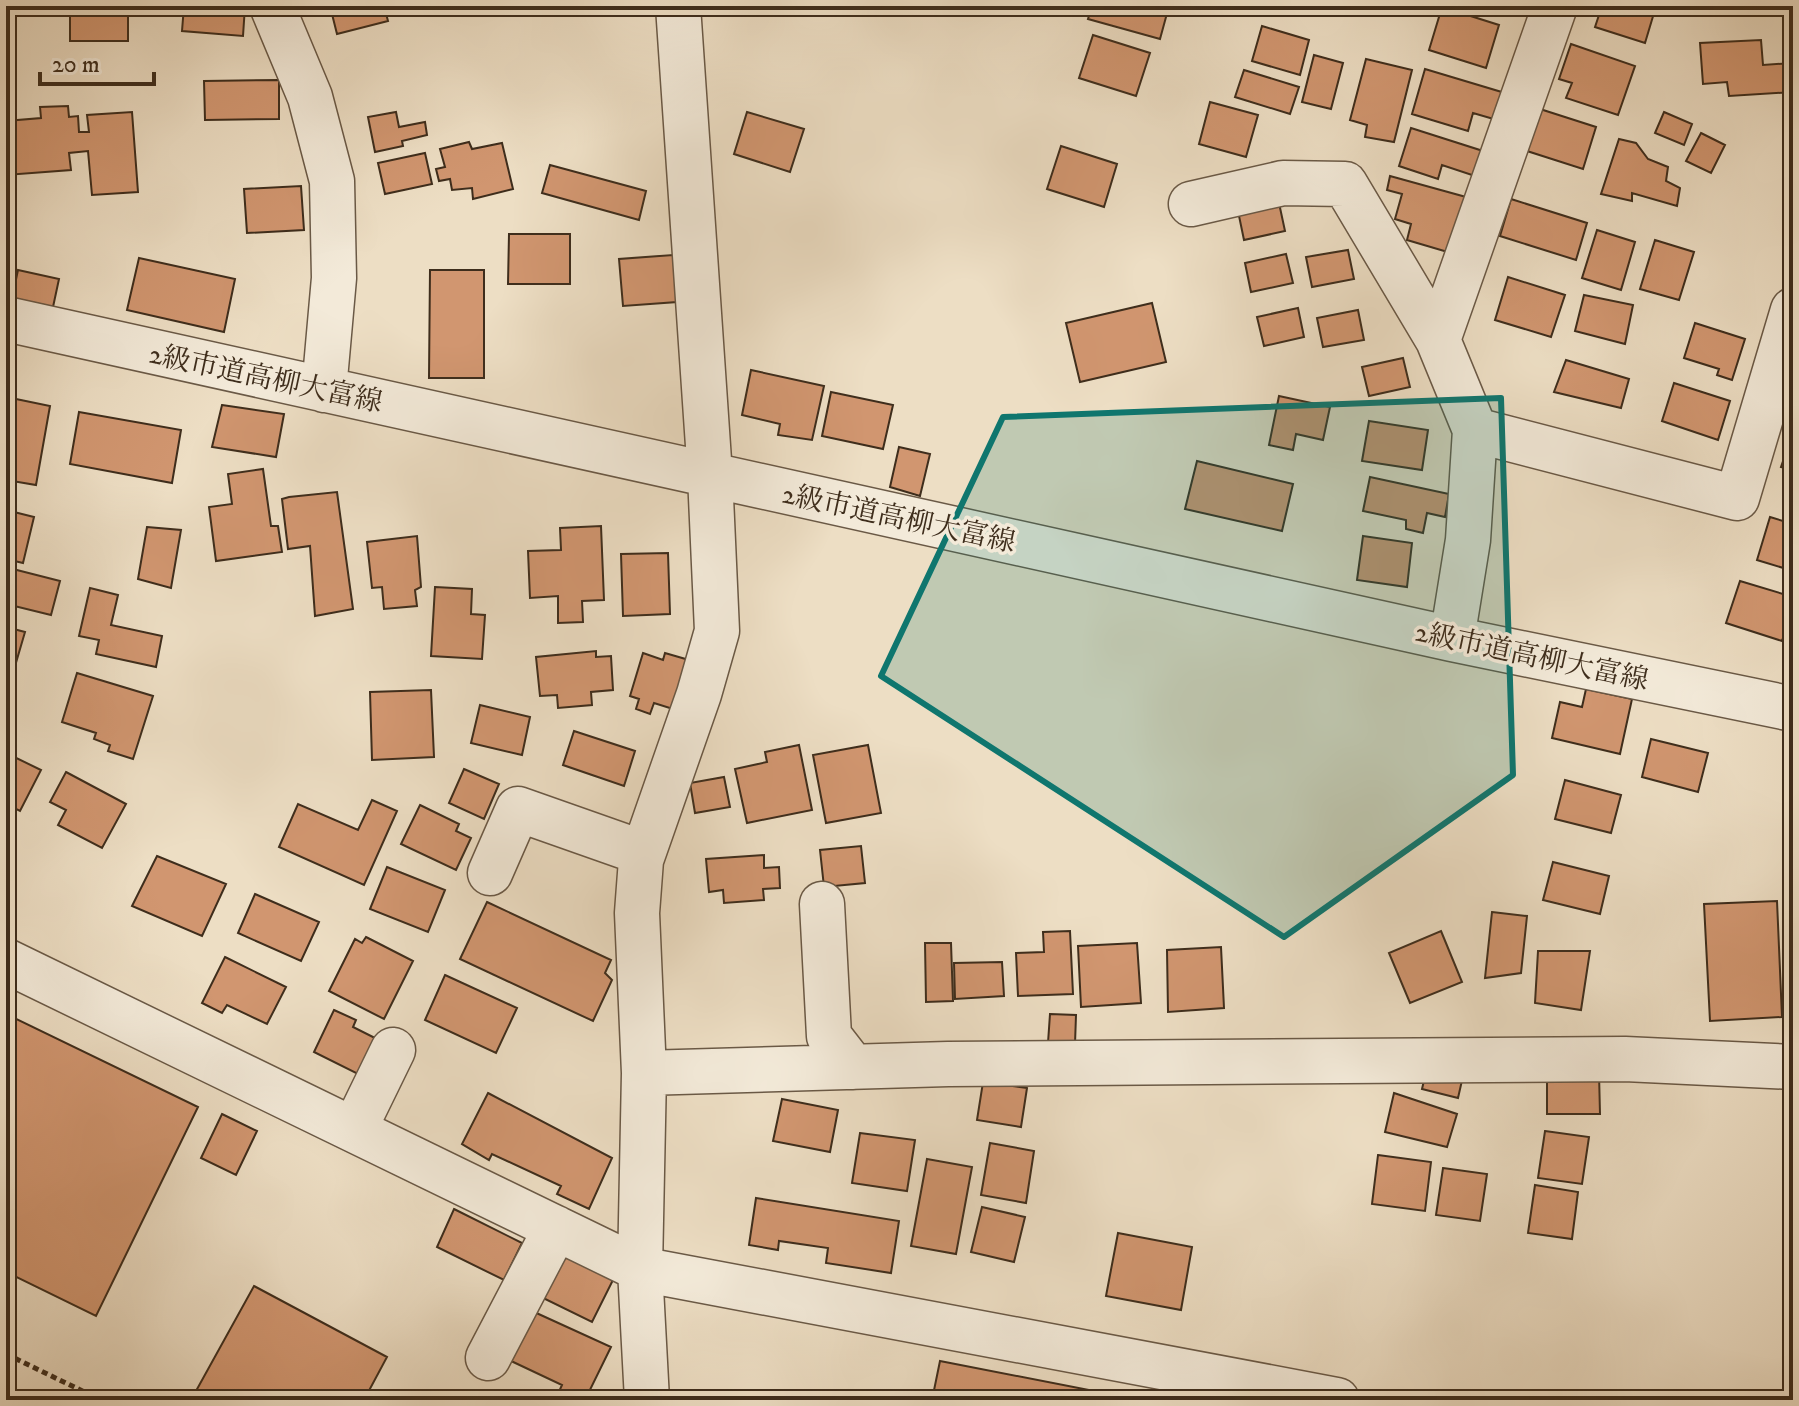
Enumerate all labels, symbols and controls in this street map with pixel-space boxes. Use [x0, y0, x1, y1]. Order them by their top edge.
scale bar [40, 36, 154, 86]
text: 20 m [52, 50, 100, 80]
street label: 2級市道高柳大富線 [146, 337, 386, 420]
street label: 2級市道高柳大富線 [779, 477, 1019, 560]
street label: 2級市道高柳大富線 [1412, 615, 1652, 698]

